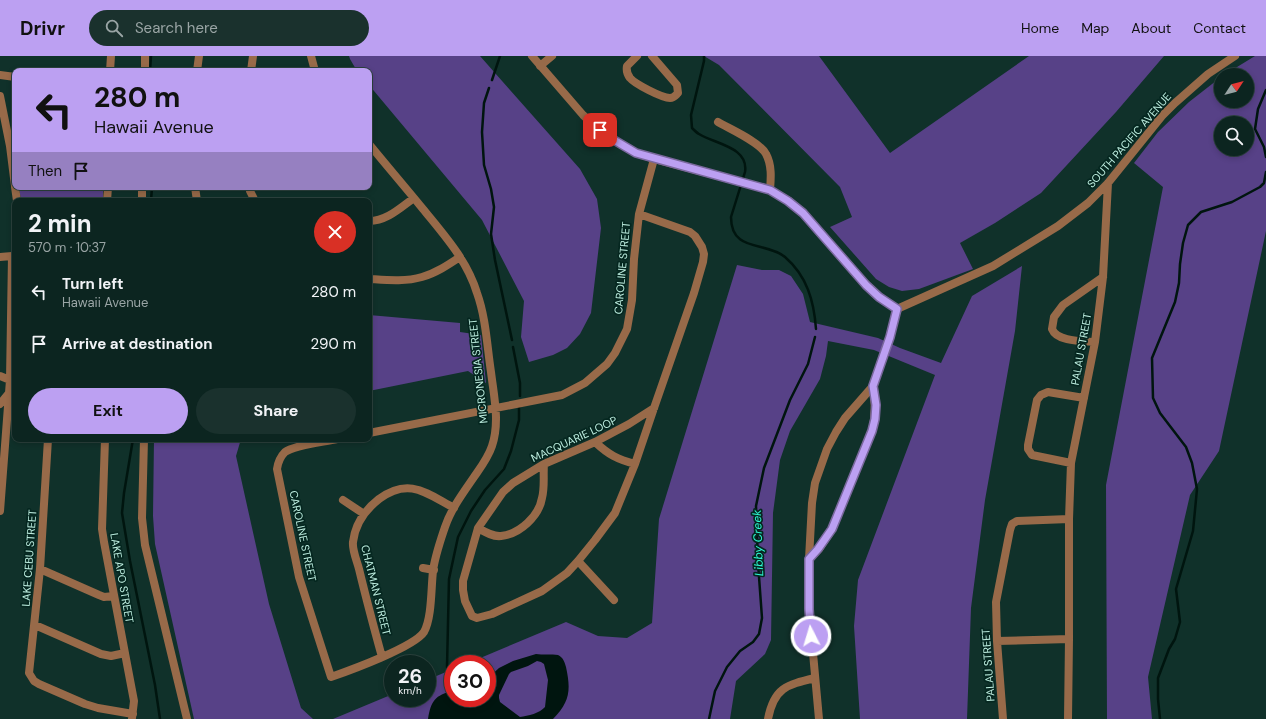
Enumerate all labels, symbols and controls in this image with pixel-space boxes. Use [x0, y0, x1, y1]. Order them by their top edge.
search box [89, 10, 369, 46]
text: Drivr [20, 16, 65, 41]
icon: search [103, 17, 125, 39]
text: Search here [135, 18, 218, 38]
text: Home [1021, 19, 1059, 37]
text: Map [1081, 19, 1109, 37]
text: About [1131, 19, 1171, 37]
text: Contact [1193, 19, 1246, 37]
north arrow [1214, 68, 1254, 108]
map controls [1214, 68, 1254, 156]
text: 280 m [94, 79, 180, 116]
icon: left [28, 84, 80, 136]
street label: SOUTH PACIFIC AVENUE [1084, 90, 1174, 190]
pin [583, 113, 617, 147]
text: Hawaii Avenue [94, 115, 214, 139]
button: search [1214, 116, 1254, 156]
icon: arrive [589, 119, 611, 141]
icon: arrive [70, 160, 92, 182]
text: Then [28, 161, 62, 181]
text: 2 min [28, 208, 91, 239]
button: close [314, 211, 356, 253]
street label: CAROLINE STREET [611, 221, 633, 315]
text: 570 m · 10:37 [28, 239, 106, 256]
text: Turn left [62, 274, 123, 294]
icon: left [28, 281, 50, 303]
text: 280 m [311, 282, 356, 302]
text: Hawaii Avenue [62, 294, 148, 311]
street label: PALAU STREET [1068, 312, 1094, 386]
street label: MICRONESIA STREET [466, 318, 490, 424]
icon: arrive [28, 333, 50, 355]
text: Arrive at destination [62, 334, 213, 354]
text: 290 m [310, 334, 356, 354]
button: Exit [28, 388, 188, 434]
button: Share [196, 388, 356, 434]
street label: MACQUARIE LOOP [529, 413, 619, 465]
street label: CAROLINE STREET [287, 489, 319, 583]
street label: LAKE CEBU STREET [19, 509, 39, 607]
water label: Libby Creek [749, 509, 767, 577]
street label: LAKE APO STREET [107, 532, 137, 624]
street label: CHATMAN STREET [358, 543, 394, 637]
position arrow [790, 615, 832, 657]
street label: PALAU STREET [978, 628, 998, 702]
speed limit sign: 30 [444, 655, 496, 707]
text: 26 [398, 663, 422, 689]
text: km/h [398, 684, 422, 697]

